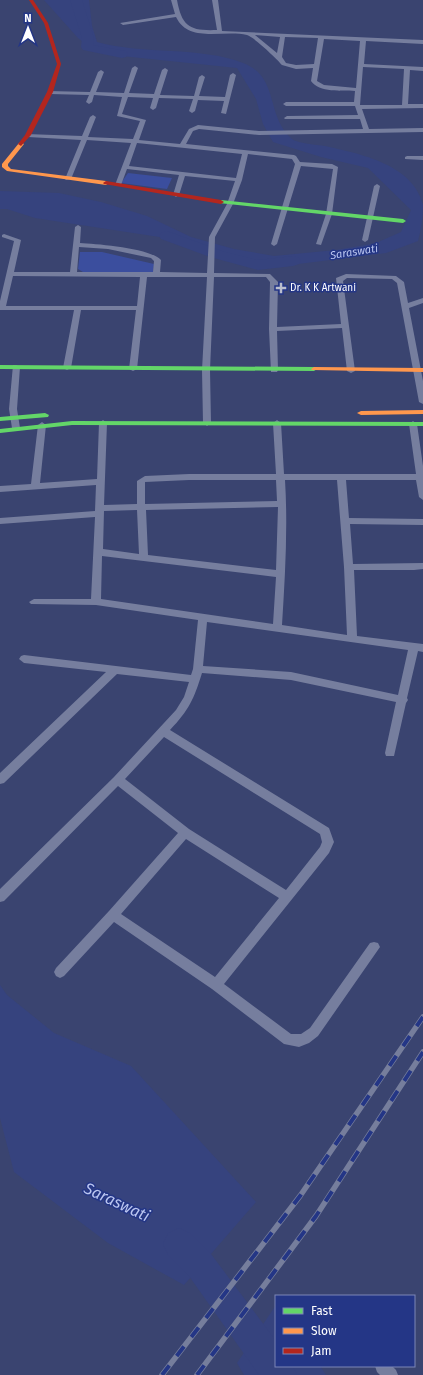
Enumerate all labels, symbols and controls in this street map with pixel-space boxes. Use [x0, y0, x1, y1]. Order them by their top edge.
north arrow [8, 8, 48, 48]
text: N [24, 12, 32, 25]
water label: Saraswati [328, 242, 379, 262]
marker: Dr. K K Artwani [275, 282, 287, 294]
place label: Dr. K K Artwani [290, 282, 356, 294]
water label: Saraswati [80, 1178, 153, 1226]
legend [275, 1295, 415, 1367]
text: Fast [311, 1304, 333, 1318]
text: Slow [311, 1324, 337, 1338]
text: Jam [311, 1344, 331, 1358]

